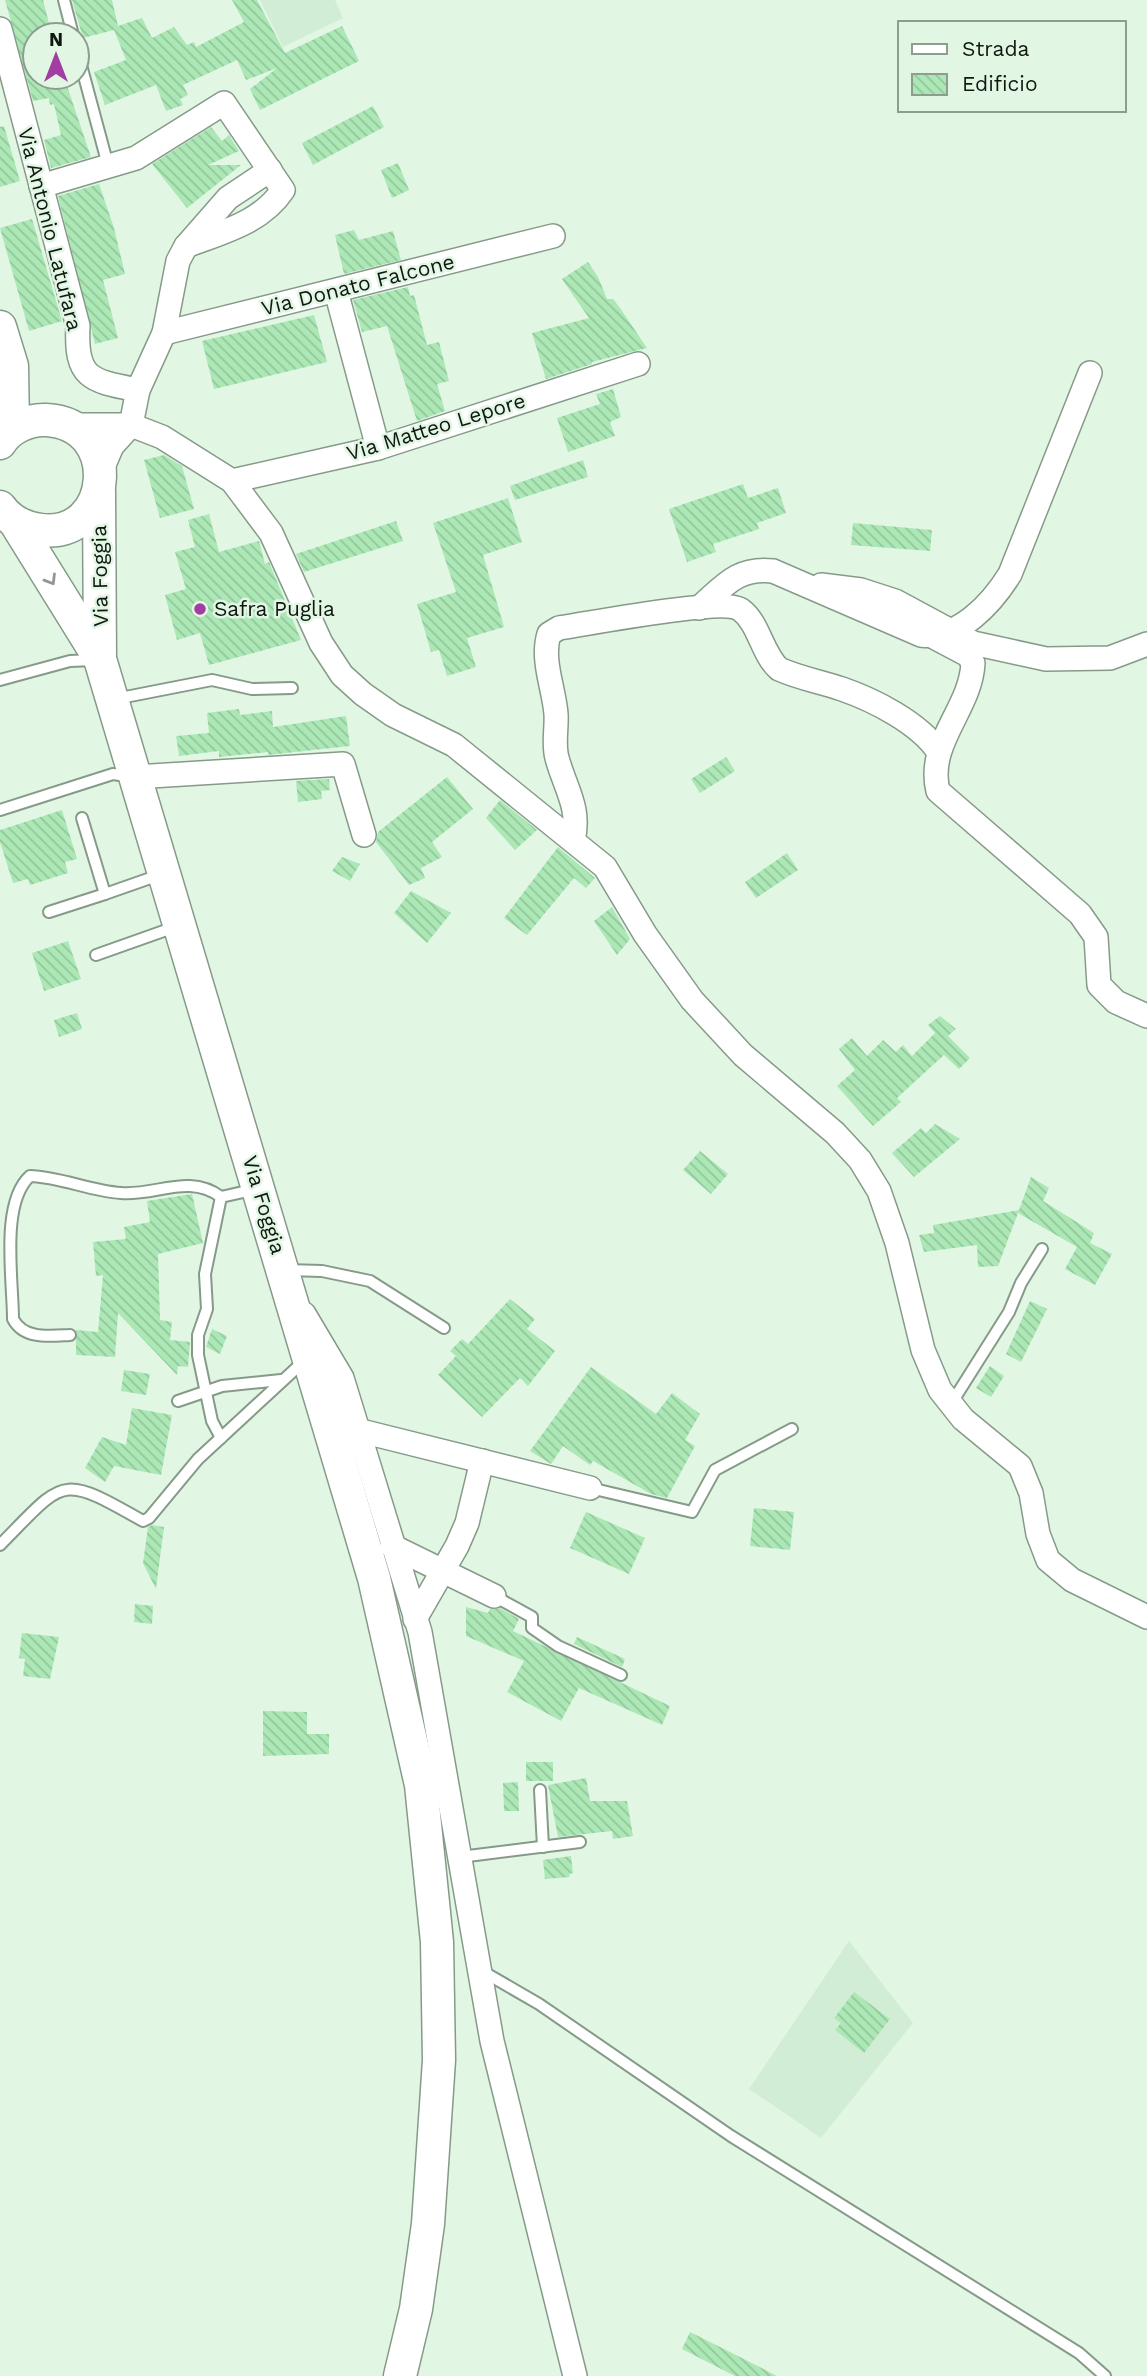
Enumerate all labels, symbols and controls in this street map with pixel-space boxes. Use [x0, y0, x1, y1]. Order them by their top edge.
north arrow [21, 21, 91, 91]
legend [898, 21, 1126, 112]
text: N [49, 28, 63, 51]
text: Strada [962, 36, 1030, 61]
text: Edificio [962, 71, 1038, 96]
street label: Via Antonio Latufara [13, 125, 88, 333]
street label: Via Donato Falcone [259, 248, 457, 321]
street label: Via Matteo Lepore [343, 387, 528, 466]
street label: Via Foggia [86, 525, 113, 627]
one-way arrow [42, 573, 55, 586]
place label: Safra Puglia [214, 596, 335, 621]
marker: Safra Puglia [192, 601, 208, 617]
street label: Via Foggia [238, 1153, 291, 1257]

